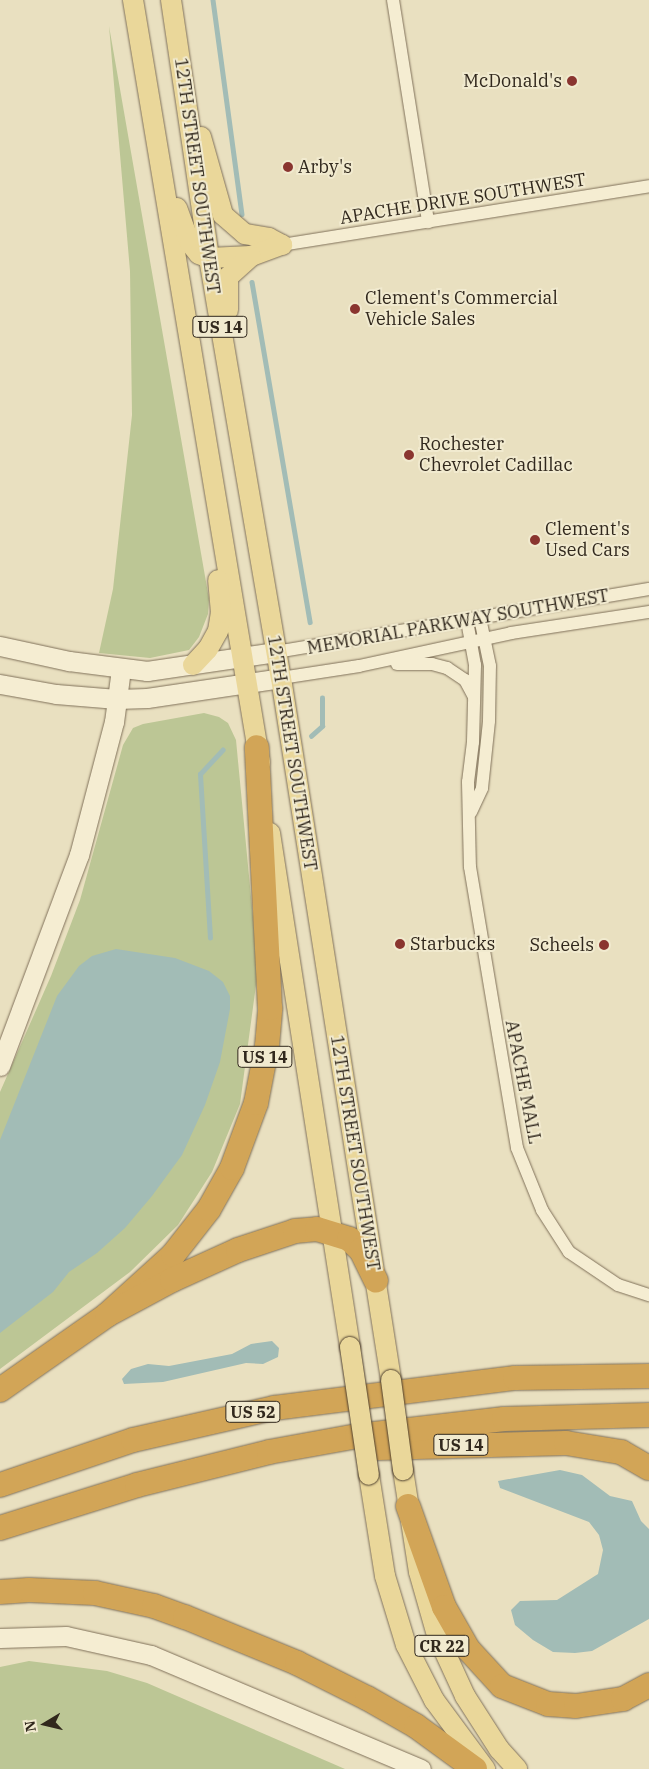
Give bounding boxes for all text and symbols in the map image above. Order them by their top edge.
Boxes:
street label: 12TH STREET SOUTHWEST [170,56,224,296]
place label: McDonald's [463,70,562,92]
marker: McDonald's [566,75,578,87]
place label: Arby's [298,156,352,178]
marker: Arby's [282,161,294,173]
street label: APACHE DRIVE SOUTHWEST [339,169,587,229]
place label: Clement's Commercial Vehicle Sales [365,288,558,330]
marker: Clement's Commercial Vehicle Sales [349,303,361,315]
road number: US 14 [191,314,249,341]
place label: Rochester Chevrolet Cadillac [419,434,573,476]
marker: Rochester Chevrolet Cadillac [403,449,415,461]
place label: Clement's Used Cars [545,519,630,562]
marker: Clement's Used Cars [529,534,541,546]
street label: MEMORIAL PARKWAY SOUTHWEST [305,585,611,659]
street label: 12TH STREET SOUTHWEST [263,634,321,872]
place label: Starbucks [410,933,495,955]
place label: Scheels [529,934,594,956]
marker: Starbucks [394,938,406,950]
marker: Scheels [598,939,610,951]
street label: APACHE MALL [500,1018,546,1146]
street label: 12TH STREET SOUTHWEST [326,1034,384,1272]
road number: US 14 [236,1044,294,1070]
road number: US 52 [224,1398,282,1425]
road number: US 14 [432,1432,490,1458]
road number: CR 22 [413,1632,471,1660]
north arrow [20,1699,70,1749]
text: N [20,1719,40,1733]

